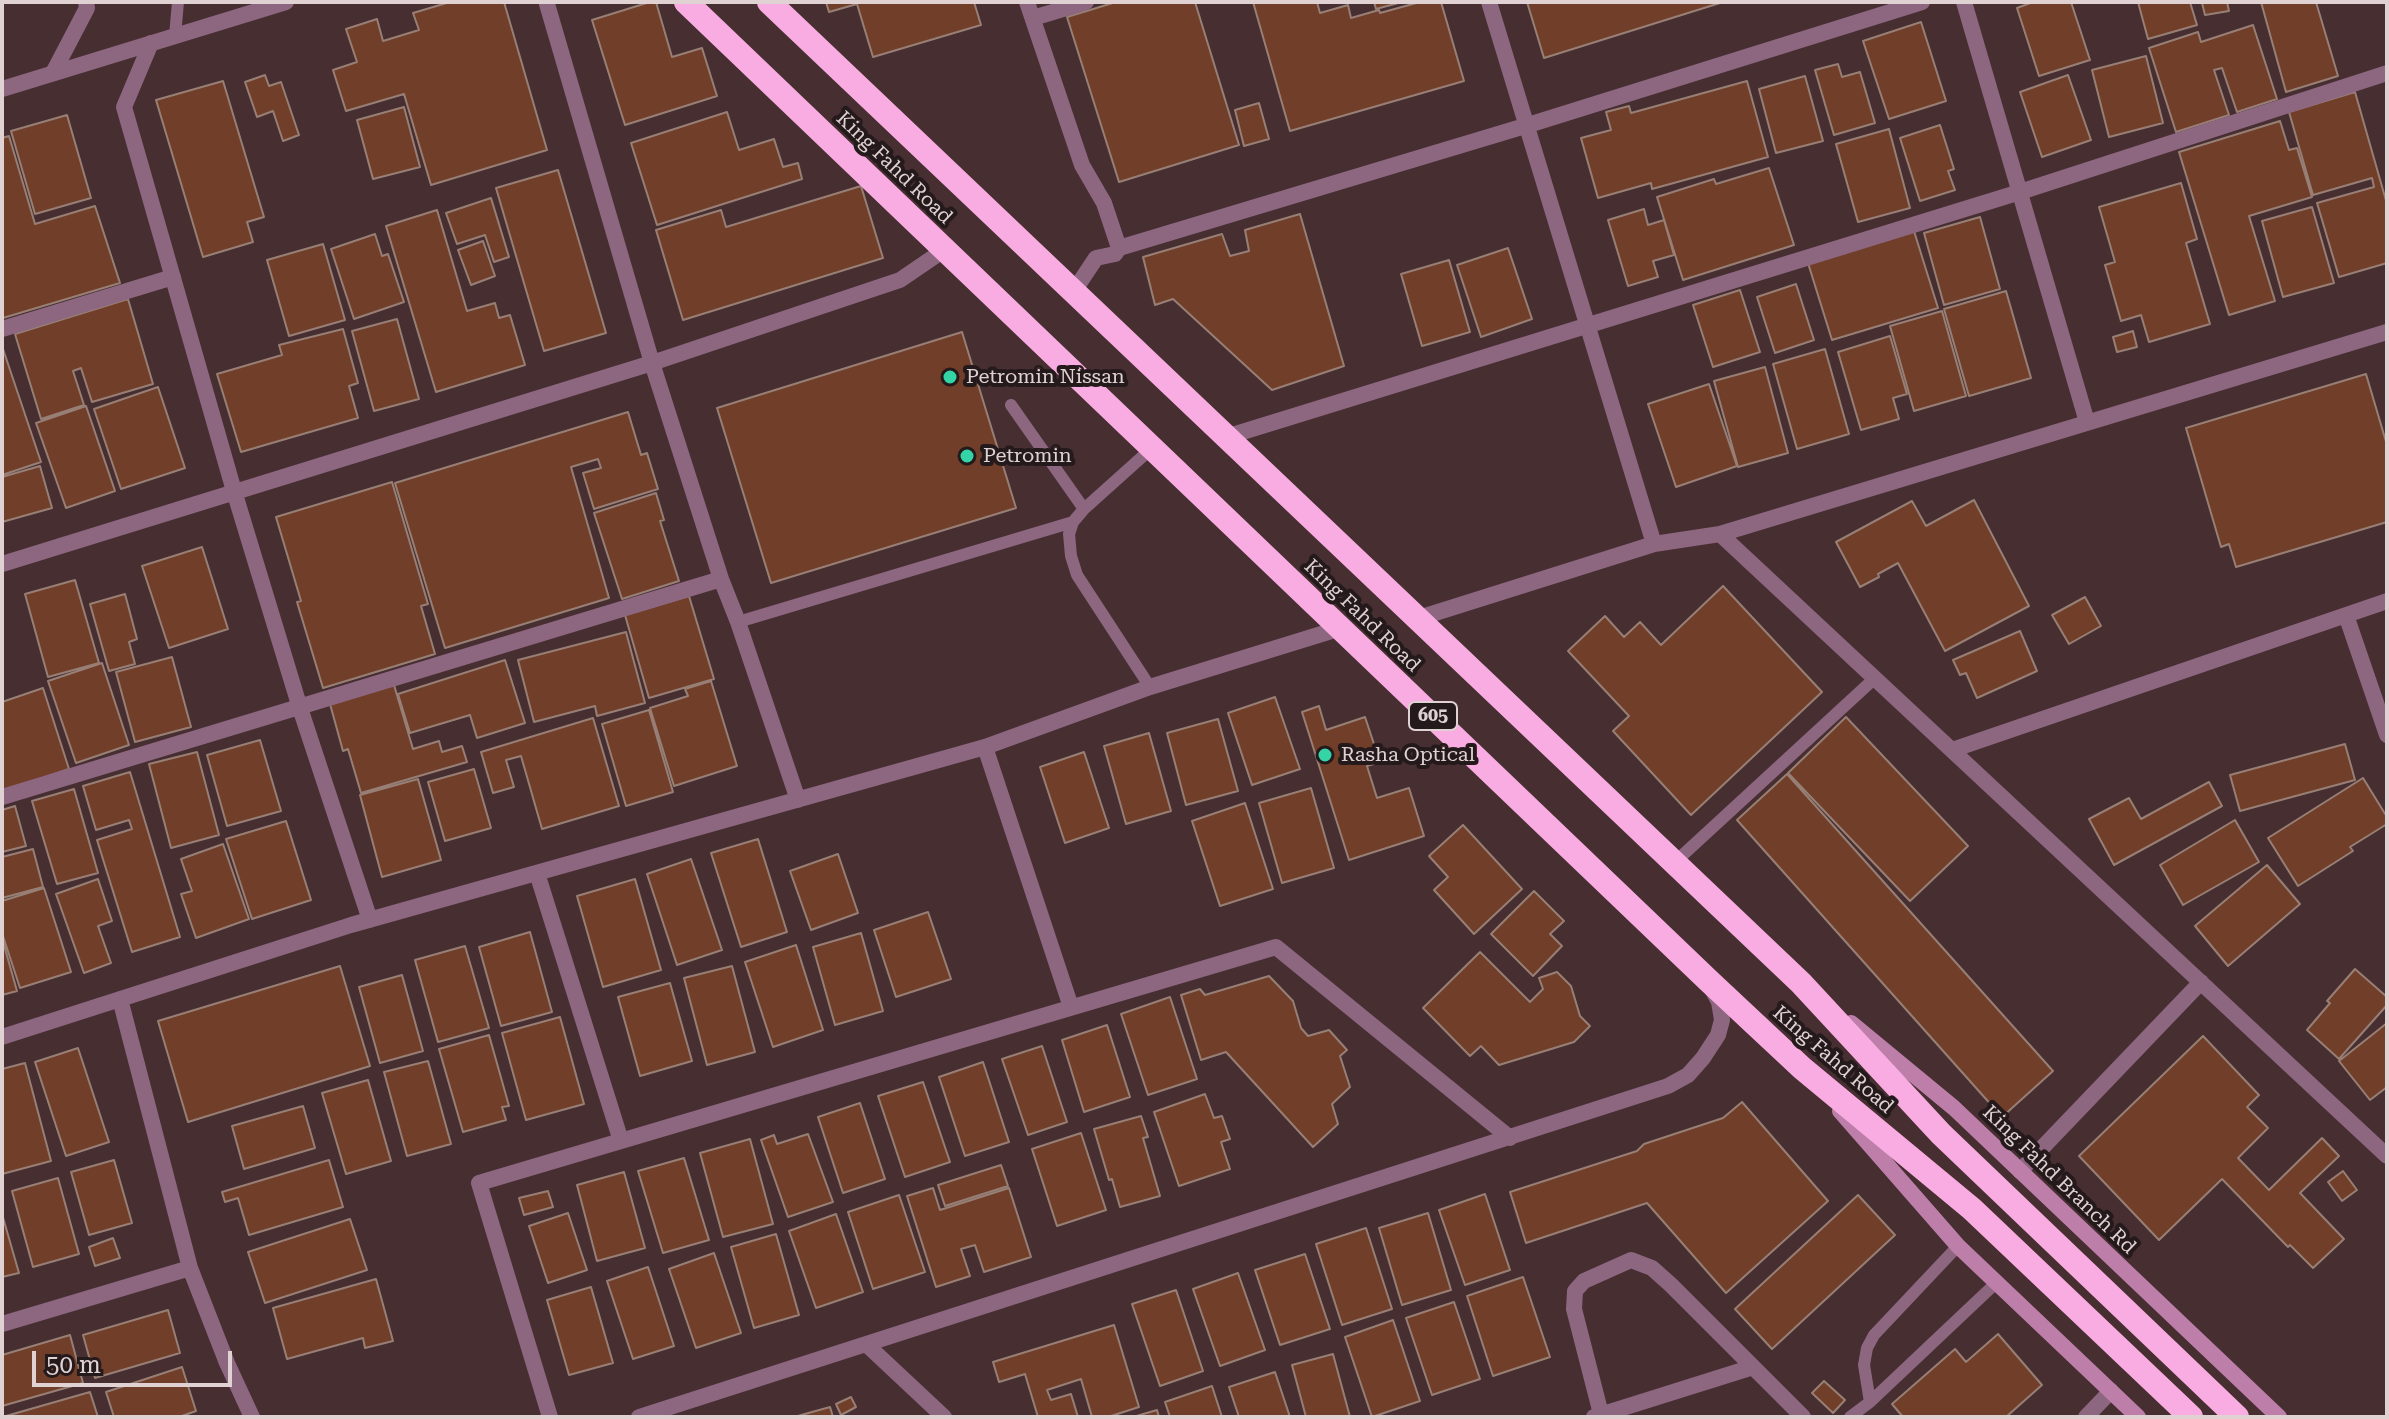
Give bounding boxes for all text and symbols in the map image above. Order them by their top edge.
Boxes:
street label: King Fahd Road [831,107,957,229]
place label: Petromin Nissan [966,365,1125,389]
marker: Petromin Nissan [941,368,959,386]
place label: Petromin [983,444,1072,468]
marker: Petromin [958,447,976,465]
street label: King Fahd Road [1299,555,1425,677]
road number: 605 [1409,702,1457,730]
place label: Rasha Optical [1341,743,1475,767]
marker: Rasha Optical [1316,746,1334,764]
street label: King Fahd Road [1768,1001,1898,1119]
street label: King Fahd Branch Rd [1977,1101,2141,1259]
scale bar [36,1335,236,1385]
text: 50 m [46,1351,101,1379]

